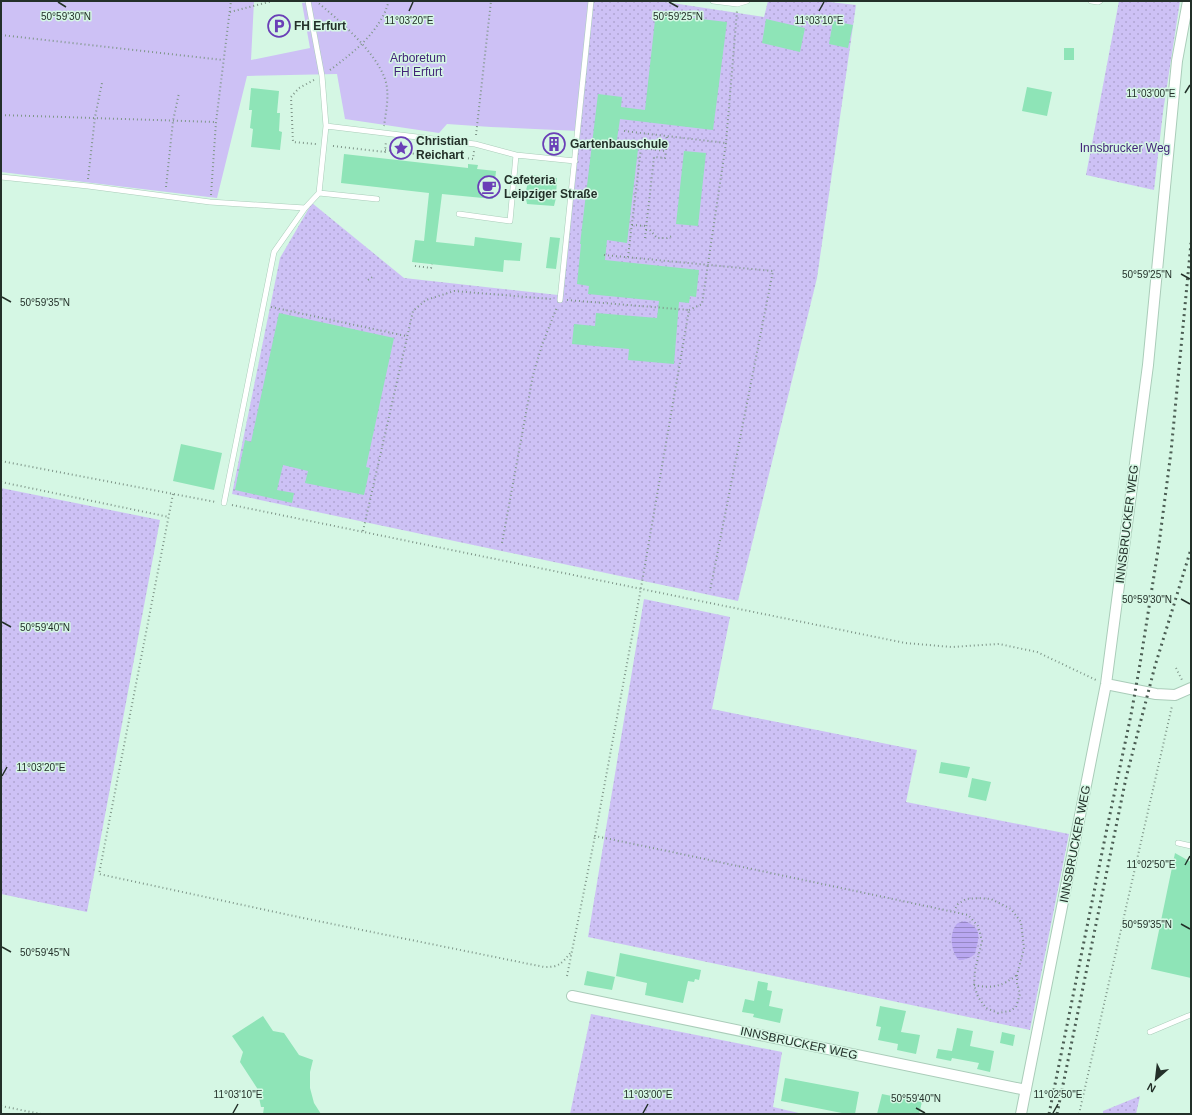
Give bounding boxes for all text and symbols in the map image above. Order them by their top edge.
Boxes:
text: 50°59'30"N [41,11,91,22]
text: 50°59'25"N [653,11,703,22]
parking icon: FH Erfurt [266,13,292,39]
text: 11°03'20"E [385,15,434,26]
text: 11°03'10"E [795,15,844,26]
place label: FH Erfurt [294,19,346,33]
park label: Arboretum FH Erfurt [390,51,446,79]
text: 11°03'00"E [1127,88,1176,99]
building icon: Gartenbauschule [541,131,567,157]
place label: Christian Reichart [416,134,468,162]
place icon: Christian Reichart [388,135,414,161]
place label: Gartenbauschule [570,137,668,151]
park label: Innsbrucker Weg [1080,141,1170,155]
place label: Cafeteria Leipziger Straße [504,173,598,201]
cafe icon: Cafeteria Leipziger Straße [476,174,502,200]
text: 50°59'25"N [1122,269,1172,280]
text: 50°59'35"N [20,297,70,308]
street label: INNSBRUCKER WEG [1113,464,1141,584]
text: 50°59'30"N [1122,594,1172,605]
text: 50°59'40"N [20,622,70,633]
text: 11°03'20"E [17,762,66,773]
street label: INNSBRUCKER WEG [1057,784,1093,904]
text: 11°02'50"E [1127,859,1176,870]
text: 50°59'35"N [1122,919,1172,930]
text: 50°59'45"N [20,947,70,958]
street label: INNSBRUCKER WEG [739,1024,859,1062]
north arrow [1136,1059,1176,1099]
text: N [1145,1081,1158,1095]
text: 11°03'10"E [214,1089,263,1100]
text: 11°03'00"E [624,1089,673,1100]
text: 11°02'50"E [1034,1089,1083,1100]
text: 50°59'40"N [891,1093,941,1104]

